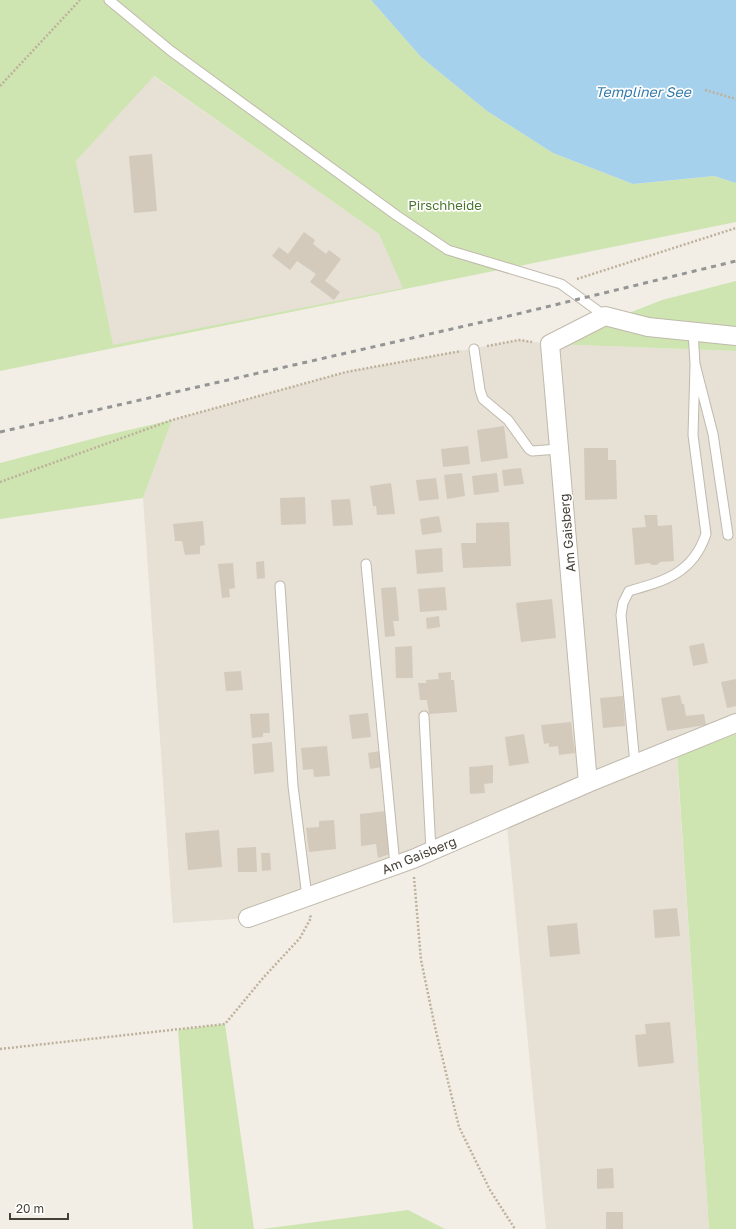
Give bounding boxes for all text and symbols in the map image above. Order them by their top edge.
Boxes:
water label: Templiner See [595,83,692,100]
park label: Pirschheide [408,197,482,213]
street label: Am Gaisberg [556,493,578,573]
street label: Am Gaisberg [379,833,459,877]
scale bar [10,1195,68,1221]
text: 20 m [16,1201,44,1216]

